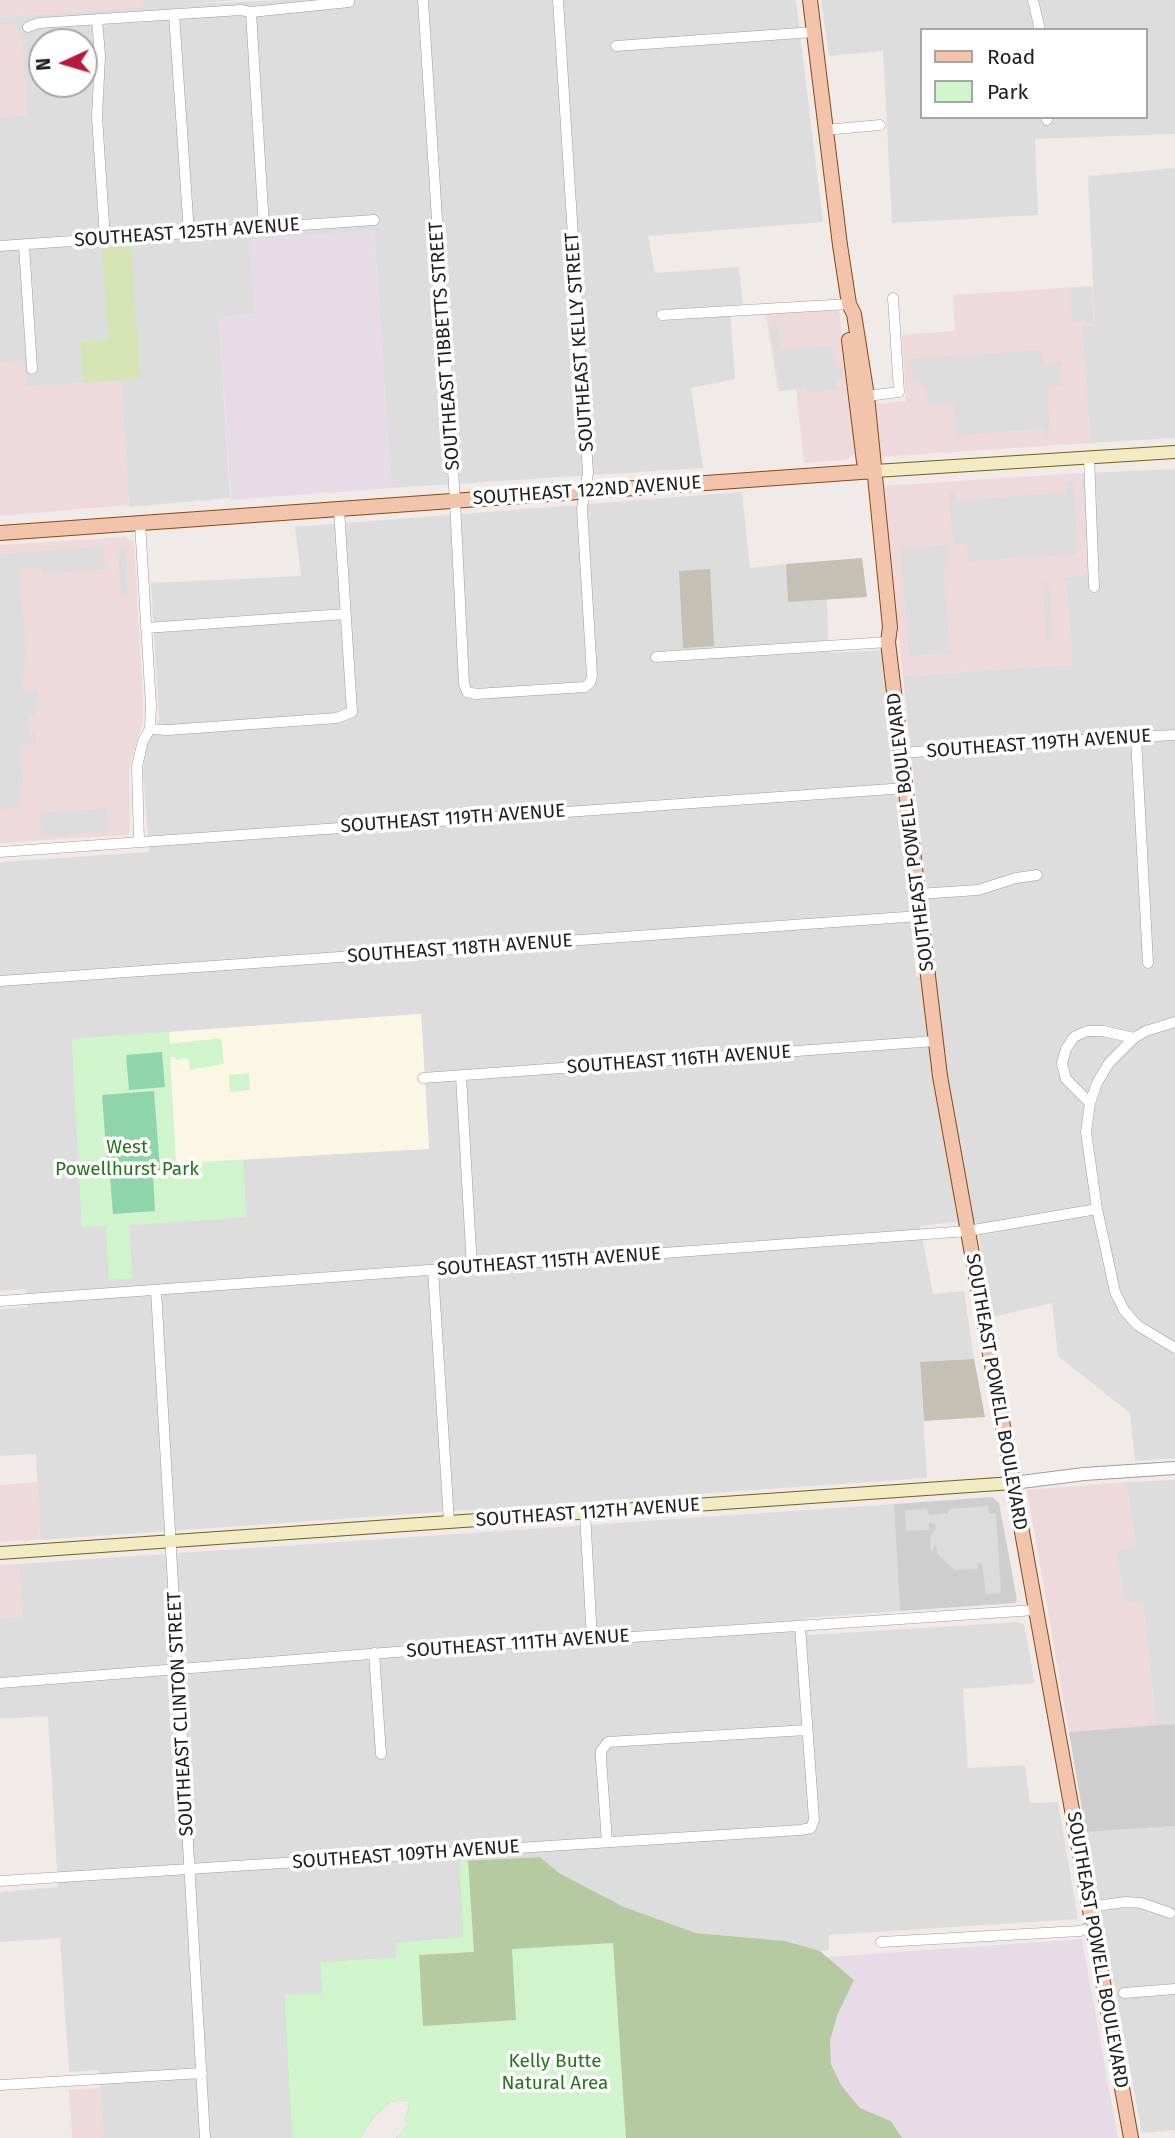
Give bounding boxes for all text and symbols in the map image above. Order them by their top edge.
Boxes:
north arrow [28,28,98,98]
legend [920,28,1147,119]
text: Road [987,44,1035,70]
text: N [32,57,55,71]
text: Park [987,79,1028,105]
street label: SOUTHEAST 125TH AVENUE [74,214,300,252]
street label: SOUTHEAST TIBBETTS STREET [425,221,465,471]
street label: SOUTHEAST KELLY STREET [561,231,599,453]
street label: SOUTHEAST 122ND AVENUE [472,472,702,510]
street label: SOUTHEAST POWELL BOULEVARD [883,691,939,973]
street label: SOUTHEAST 119TH AVENUE [926,725,1152,763]
street label: SOUTHEAST 119TH AVENUE [340,800,566,838]
street label: SOUTHEAST 118TH AVENUE [347,930,573,968]
street label: SOUTHEAST 116TH AVENUE [566,1041,792,1079]
park label: West Powellhurst Park [55,1137,199,1181]
street label: SOUTHEAST 115TH AVENUE [436,1243,662,1281]
street label: SOUTHEAST POWELL BOULEVARD [960,1252,1032,1532]
street label: SOUTHEAST 112TH AVENUE [475,1494,701,1532]
street label: SOUTHEAST CLINTON STREET [163,1591,199,1837]
street label: SOUTHEAST 111TH AVENUE [406,1625,630,1663]
street label: SOUTHEAST POWELL BOULEVARD [1061,1810,1133,2090]
street label: SOUTHEAST 109TH AVENUE [292,1836,520,1874]
park label: Kelly Butte Natural Area [502,2051,608,2095]

